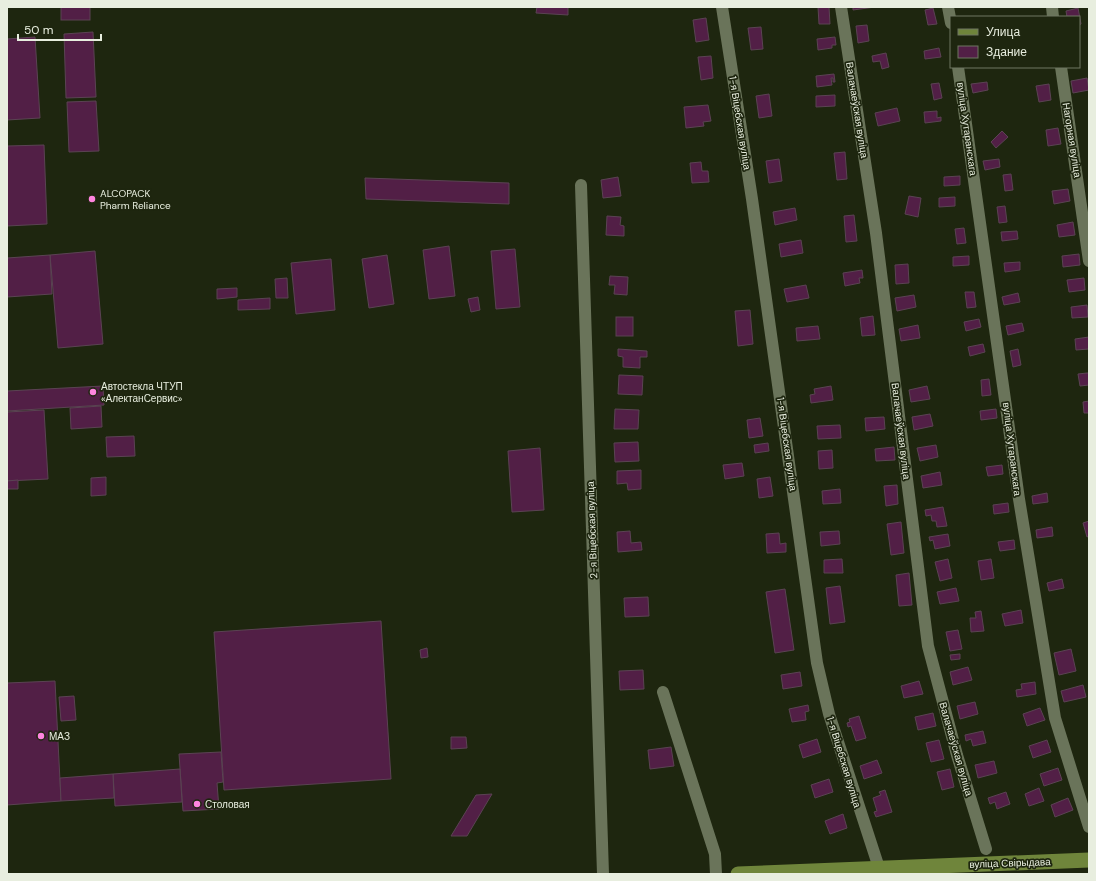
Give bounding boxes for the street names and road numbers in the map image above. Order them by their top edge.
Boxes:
street label: Валачаеўская вуліца [843,61,871,159]
street label: 1-я Віцебская вуліца [726,75,754,171]
street label: вуліца Хутаранскага [954,81,980,177]
street label: Нагорная вуліца [1060,102,1084,179]
street label: Валачаеўская вуліца [889,382,913,480]
street label: 1-я Віцебская вуліца [774,396,800,492]
street label: вуліца Хутаранскага [1000,401,1024,497]
street label: 2-я Віцебская вуліца [584,481,600,579]
street label: Валачаеўская вуліца [936,700,976,798]
street label: 1-я Віцебская вуліца [824,715,864,810]
street label: вуліца Свірыдава [969,855,1051,871]

